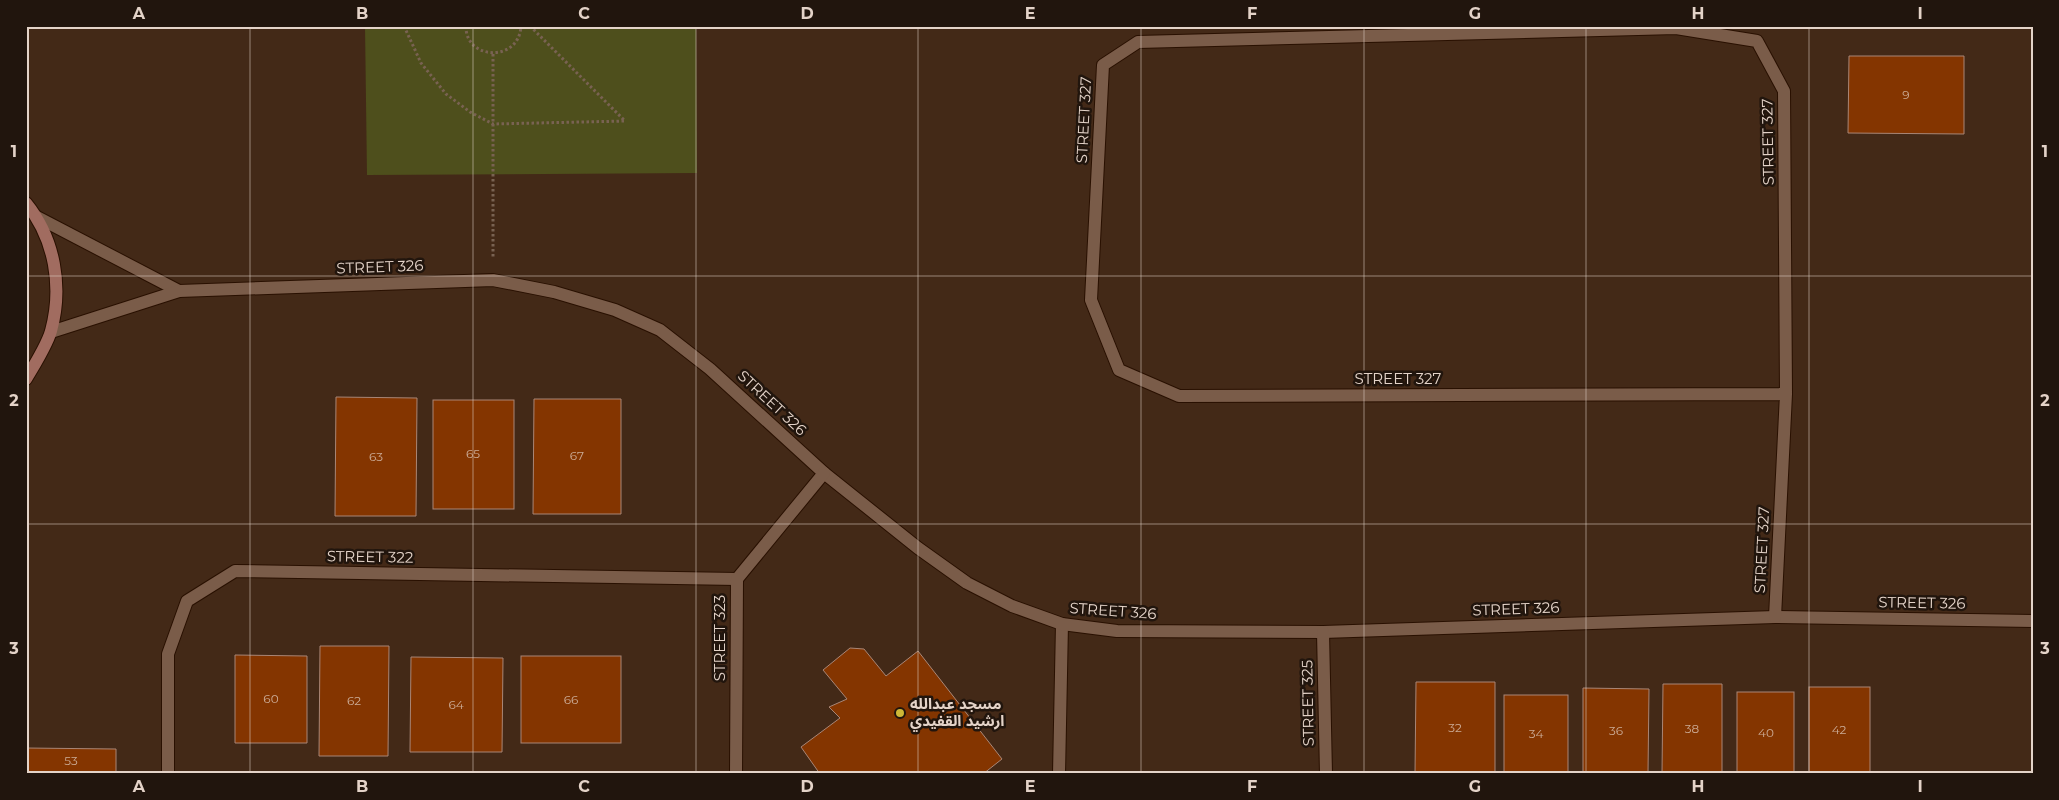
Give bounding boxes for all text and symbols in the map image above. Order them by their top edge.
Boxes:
text: A [132,4,146,23]
text: B [356,4,368,23]
text: C [578,4,590,23]
text: D [800,4,814,23]
text: E [1025,4,1035,23]
text: F [1247,4,1257,23]
text: G [1469,4,1481,23]
text: H [1692,4,1704,23]
text: I [1917,4,1923,23]
street label: STREET 327 [1072,76,1095,164]
house number: 9 [1902,87,1910,102]
street label: STREET 327 [1757,98,1778,186]
text: 1 [11,142,17,161]
text: 1 [2042,142,2048,161]
street label: STREET 326 [336,255,424,278]
street label: STREET 326 [734,366,811,439]
street label: STREET 327 [1355,369,1442,388]
text: 2 [9,391,19,410]
text: 2 [2040,391,2050,410]
house number: 65 [466,446,480,461]
house number: 67 [570,448,584,463]
house number: 63 [369,449,383,464]
street label: STREET 327 [1750,506,1773,594]
street label: STREET 322 [327,546,413,567]
street label: STREET 326 [1878,592,1966,613]
street label: STREET 323 [710,595,729,681]
street label: STREET 326 [1472,597,1560,620]
street label: STREET 326 [1069,598,1157,623]
text: 3 [8,639,19,658]
text: 3 [2039,639,2050,658]
street label: STREET 325 [1297,660,1318,746]
house number: 60 [263,691,279,706]
house number: 66 [564,692,578,707]
house number: 62 [347,693,361,708]
place label: مسجد عبدالله ارشيد القفيدي [910,694,1004,732]
house number: 64 [448,697,464,712]
marker: مسجد عبدالله ارشيد القفيدي [894,707,906,719]
house number: 32 [1448,720,1462,735]
house number: 38 [1685,721,1700,736]
house number: 42 [1832,722,1847,737]
house number: 36 [1609,723,1623,738]
house number: 40 [1758,725,1774,740]
house number: 34 [1529,726,1543,741]
house number: 53 [64,753,78,768]
text: A [132,777,146,796]
text: B [356,777,368,796]
text: C [578,777,590,796]
text: D [800,777,814,796]
text: E [1025,777,1035,796]
text: F [1247,777,1257,796]
text: G [1469,777,1481,796]
text: H [1692,777,1704,796]
text: I [1917,777,1923,796]

